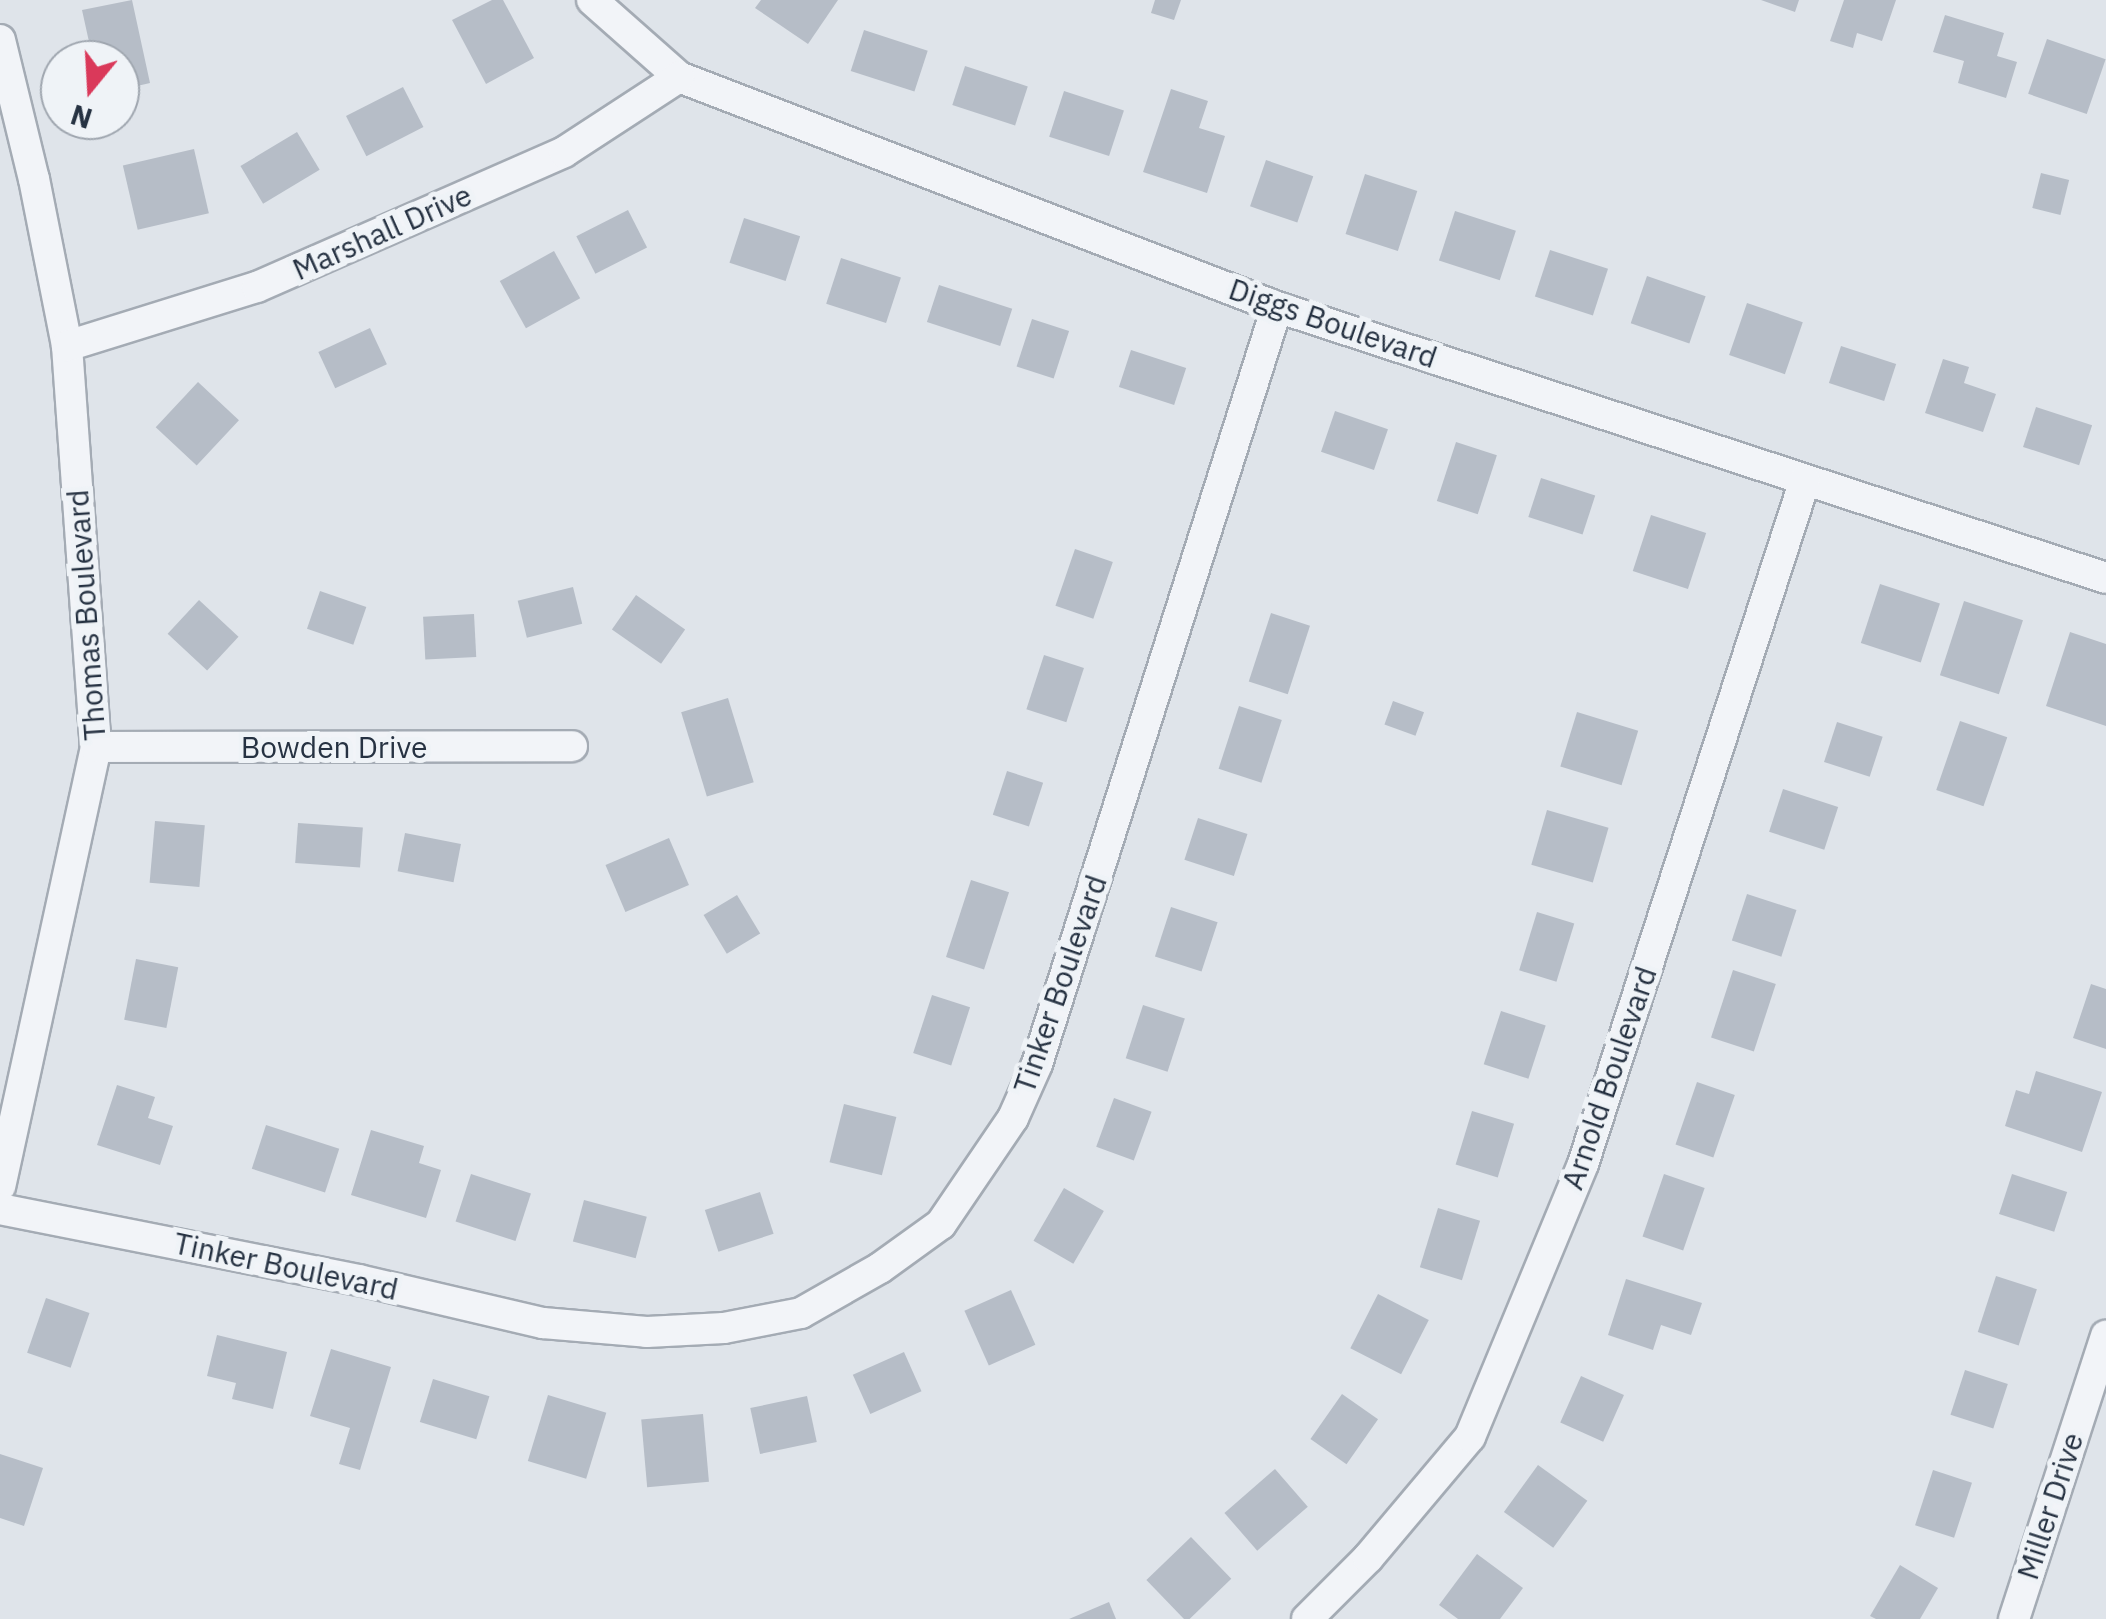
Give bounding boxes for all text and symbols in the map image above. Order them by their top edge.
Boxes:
north arrow [40,40,140,140]
text: N [66,96,97,138]
street label: Marshall Drive [287,177,477,287]
street label: Diggs Boulevard [1224,271,1442,375]
street label: Thomas Boulevard [59,488,113,742]
street label: Bowden Drive [241,729,427,765]
street label: Tinker Boulevard [1006,870,1114,1098]
street label: Arnold Boulevard [1554,962,1664,1194]
street label: Tinker Boulevard [171,1225,401,1307]
street label: Miller Drive [2009,1428,2091,1584]

